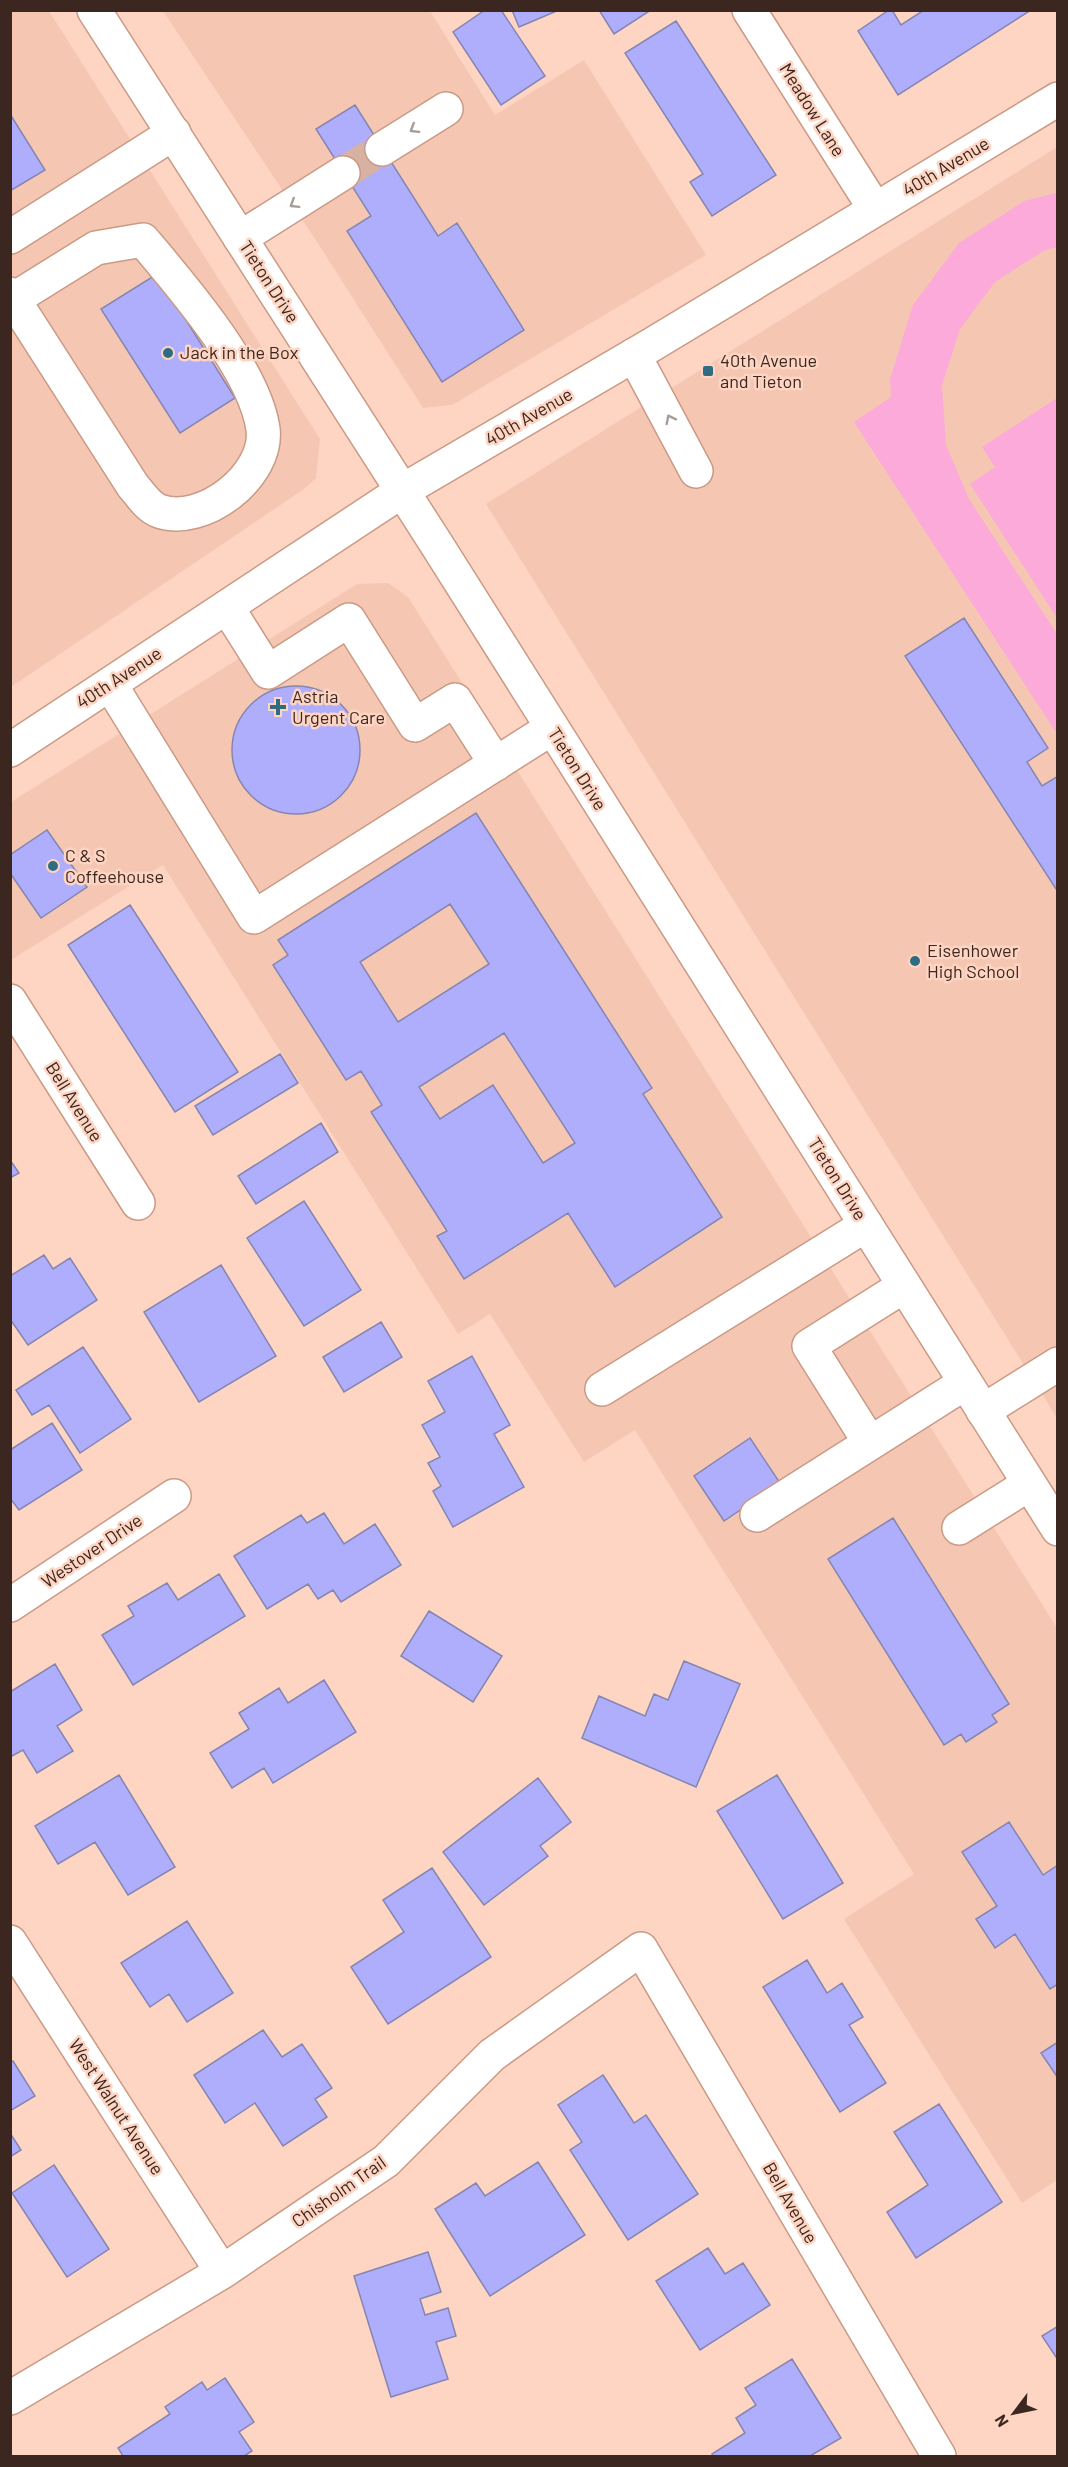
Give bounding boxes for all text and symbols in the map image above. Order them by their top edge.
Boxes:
street label: Meadow Lane [775,59,850,160]
one-way arrow [410,122,421,133]
street label: 40th Avenue [898,132,993,201]
one-way arrow [290,197,300,209]
street label: Tieton Drive [235,236,305,327]
place label: Jack in the Box [180,341,299,363]
marker: Jack in the Box [161,346,175,360]
place label: 40th Avenue and Tieton [720,349,817,392]
marker: 40th Avenue and Tieton [701,364,715,378]
street label: 40th Avenue [481,382,576,450]
one-way arrow [665,414,677,425]
street label: 40th Avenue [72,641,165,713]
place label: Astria Urgent Care [292,685,385,728]
marker: Astria Urgent Care [269,698,287,716]
street label: Tieton Drive [544,723,612,814]
place label: C & S Coffeehouse [65,844,164,887]
marker: C & S Coffeehouse [46,859,60,873]
place label: Eisenhower High School [927,939,1020,982]
marker: Eisenhower High School [908,954,922,968]
street label: Bell Avenue [42,1057,108,1145]
street label: Tieton Drive [804,1133,872,1224]
street label: Westover Drive [37,1508,146,1592]
street label: West Walnut Avenue [65,2034,169,2179]
street label: Chisholm Trail [287,2151,390,2232]
street label: Bell Avenue [759,2158,823,2247]
north arrow [984,2383,1044,2443]
text: N [990,2412,1012,2431]

